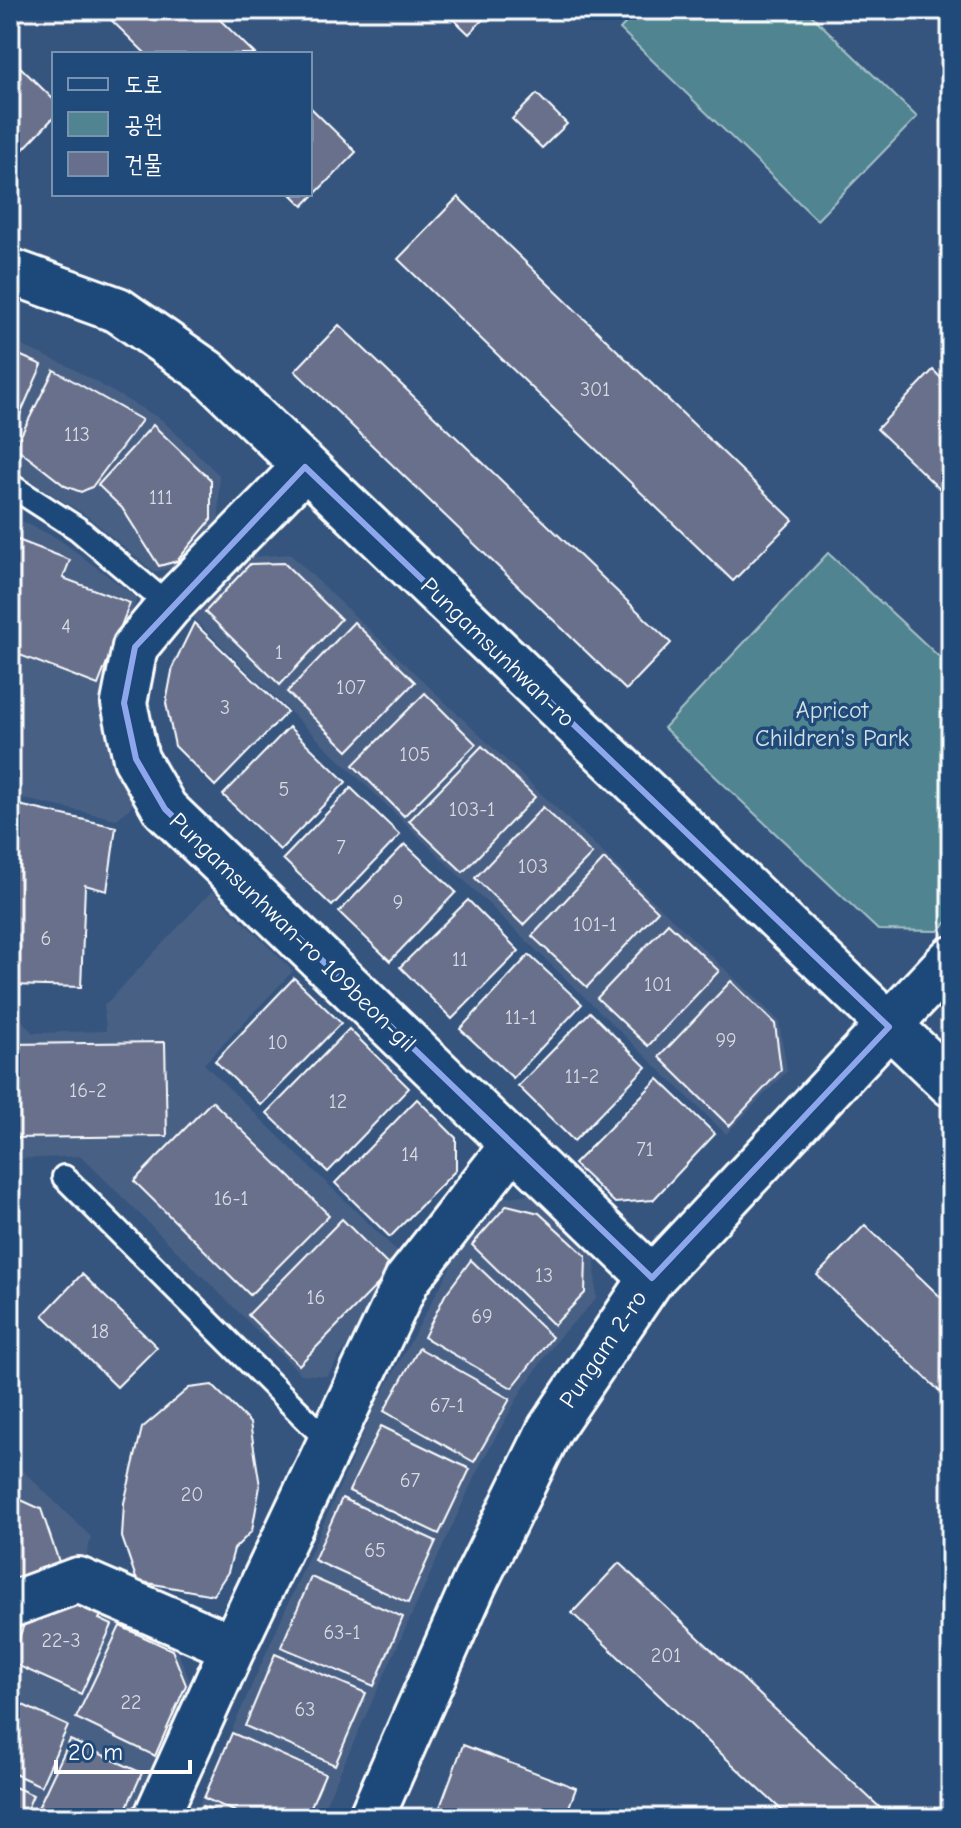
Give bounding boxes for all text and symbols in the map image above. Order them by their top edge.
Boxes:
legend [52,52,312,196]
text: 도로 [124,70,163,98]
text: 공원 [124,110,163,138]
text: 건물 [124,150,163,178]
house number: 301 [580,378,610,401]
house number: 113 [64,423,90,446]
house number: 111 [149,486,173,509]
street label: Pungamsunhwan-ro [415,571,581,733]
house number: 4 [61,615,71,638]
house number: 1 [275,641,283,664]
house number: 107 [336,676,366,699]
house number: 3 [220,696,230,719]
park label: Apricot Children's Park [755,696,909,752]
house number: 105 [400,743,430,766]
house number: 5 [279,778,289,801]
house number: 103-1 [449,798,495,821]
street label: Pungamsunhwan-ro 109beon-gil [164,806,422,1058]
house number: 7 [336,836,346,859]
house number: 103 [518,855,548,878]
house number: 9 [393,891,403,914]
house number: 101-1 [573,913,617,936]
house number: 6 [41,927,51,950]
house number: 11 [452,948,468,971]
house number: 101 [644,973,672,996]
house number: 11-1 [505,1006,537,1029]
house number: 99 [715,1029,737,1052]
house number: 10 [268,1030,288,1054]
house number: 11-2 [565,1065,599,1088]
house number: 16-2 [69,1079,107,1102]
house number: 12 [329,1090,347,1113]
house number: 71 [636,1138,654,1161]
house number: 14 [401,1143,419,1166]
house number: 16-1 [214,1187,248,1210]
house number: 13 [535,1264,553,1287]
street label: Pungam 2-ro [553,1285,653,1413]
house number: 16 [307,1286,325,1309]
house number: 69 [471,1305,493,1328]
house number: 18 [91,1320,109,1343]
house number: 67-1 [430,1394,464,1417]
house number: 67 [400,1469,421,1492]
house number: 20 [181,1483,203,1506]
house number: 65 [364,1539,386,1562]
house number: 63-1 [324,1621,360,1644]
house number: 22-3 [41,1629,81,1652]
house number: 201 [651,1644,681,1667]
house number: 22 [121,1691,141,1714]
house number: 63 [295,1698,315,1721]
scale bar [56,1724,190,1774]
text: 20 m [68,1738,123,1766]

